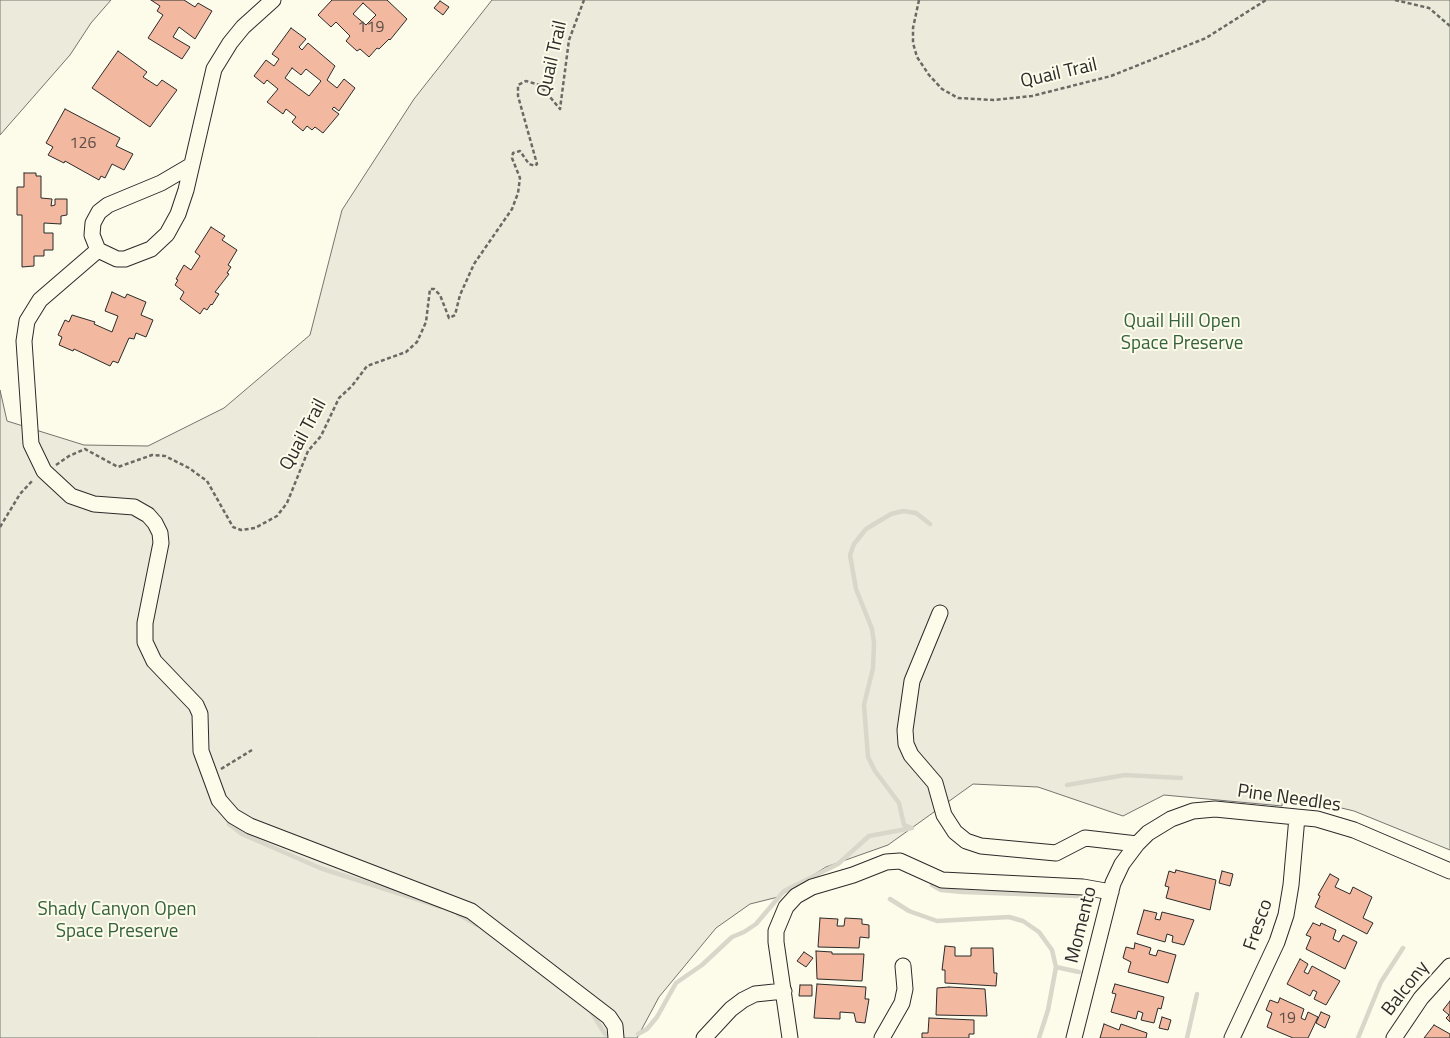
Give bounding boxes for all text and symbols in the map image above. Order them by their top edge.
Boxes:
house number: 119 [358,18,384,38]
street label: Quail Trail [533,18,573,100]
street label: Quail Trail [1018,54,1100,94]
house number: 126 [70,134,96,154]
park label: Quail Hill Open Space Preserve [1121,311,1243,355]
street label: Quail Trail [276,395,332,475]
street label: Pine Needles [1236,780,1342,818]
street label: Momento [1061,884,1103,966]
street label: Fresco [1240,896,1278,954]
park label: Shady Canyon Open Space Preserve [37,899,197,943]
street label: Balcony [1378,957,1434,1021]
house number: 19 [1278,1009,1296,1029]

